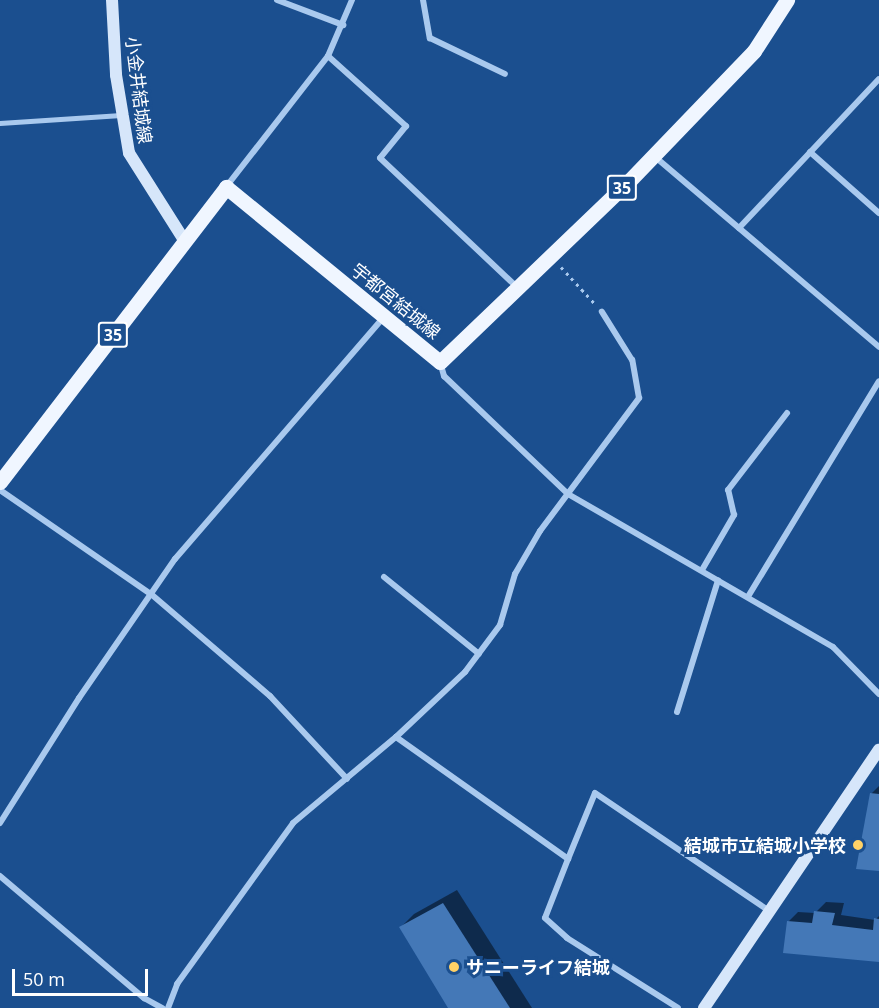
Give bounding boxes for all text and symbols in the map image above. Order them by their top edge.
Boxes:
street label: 小金井結城線 [122,35,156,145]
road number: 35 [606,175,638,201]
street label: 宇都宮結城線 [347,259,445,343]
road number: 35 [96,322,130,348]
place label: 結城市立結城小学校 [684,834,846,856]
marker: 結城市立結城小学校 [851,838,865,852]
place label: サニーライフ結城 [466,956,610,978]
scale bar [15,957,152,995]
marker: サニーライフ結城 [447,960,461,974]
text: 50 m [23,967,65,991]

